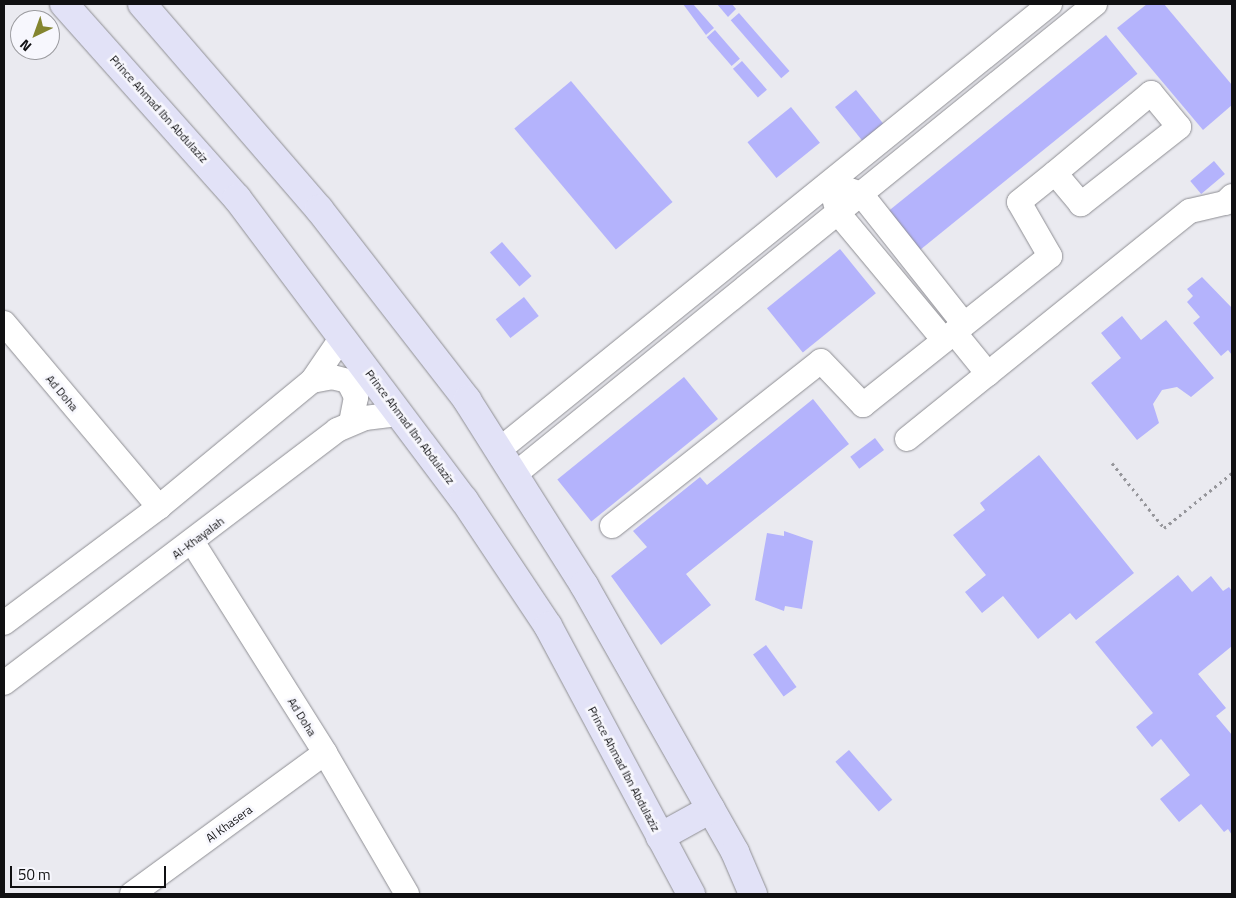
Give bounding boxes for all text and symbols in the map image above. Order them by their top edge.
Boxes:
north arrow [10,10,60,60]
text: N [15,35,36,57]
street label: Prince Ahmad Ibn Abdulaziz [107,52,211,166]
street label: Prince Ahmad Ibn Abdulaziz [362,367,458,487]
street label: Ad Doha [43,372,81,414]
street label: Al-Khayalah [169,514,227,562]
street label: Ad Doha [285,695,319,739]
street label: Prince Ahmad Ibn Abdulaziz [585,704,663,834]
street label: Al Khasera [203,802,255,846]
scale bar [12,856,169,888]
text: 50 m [18,863,51,886]

